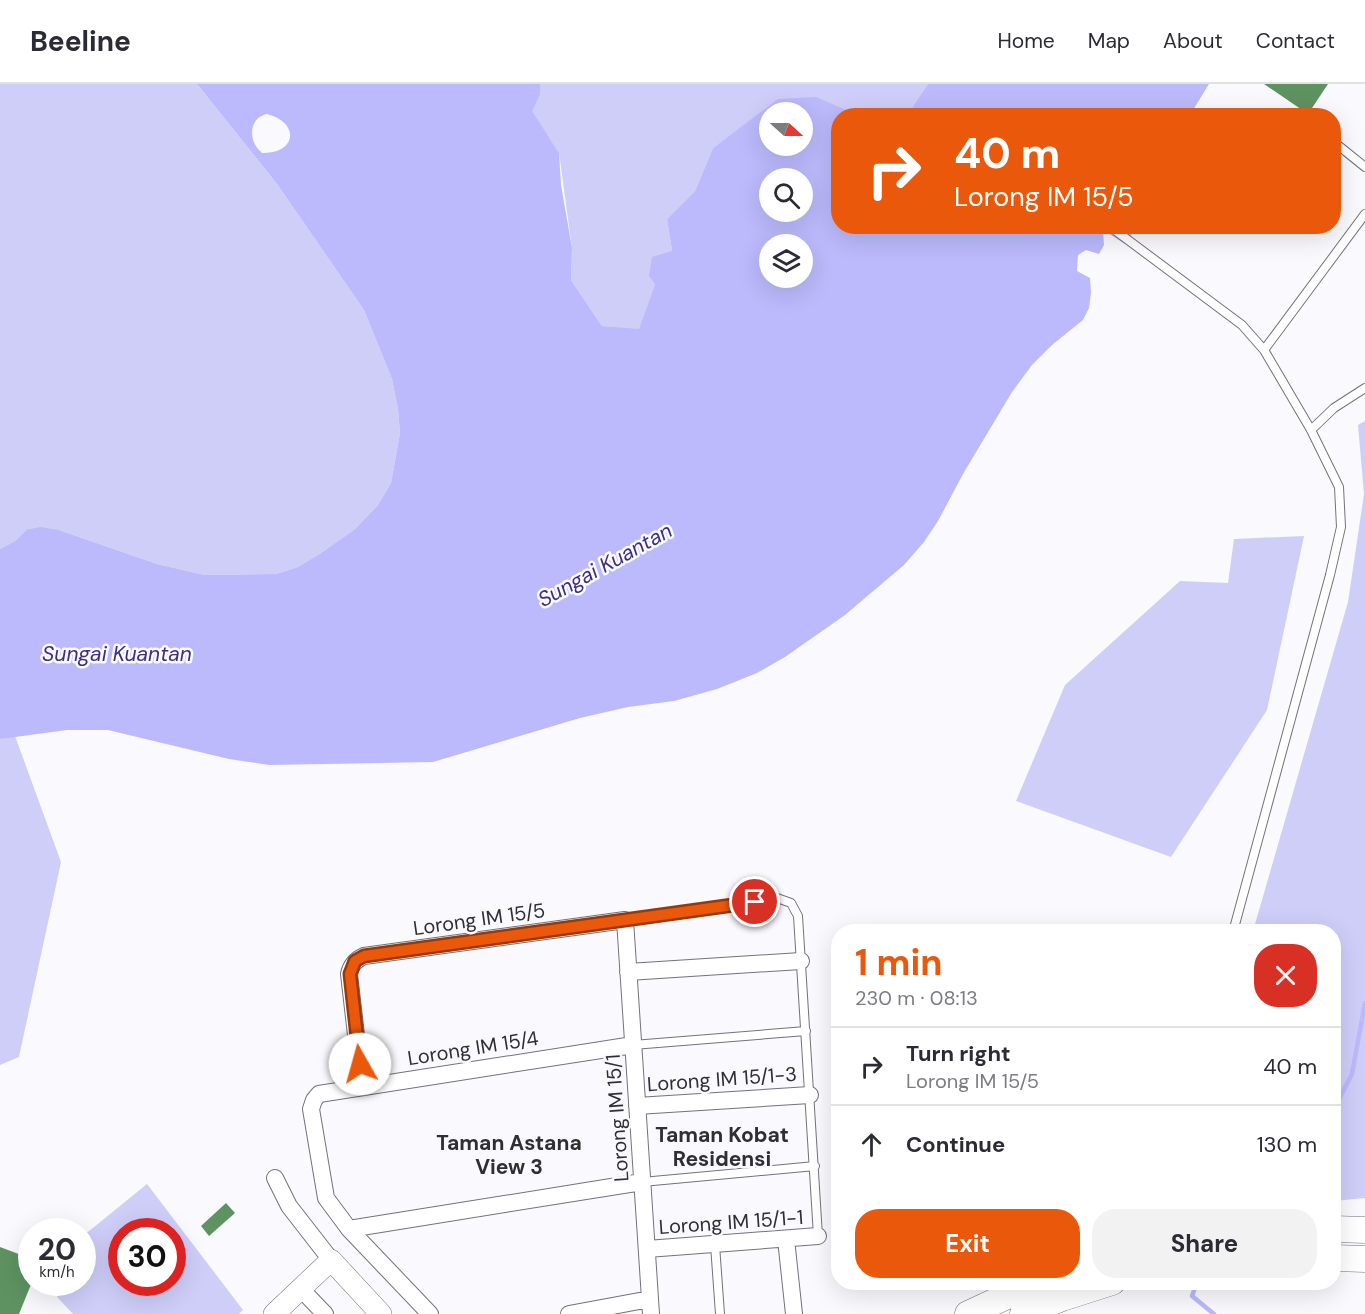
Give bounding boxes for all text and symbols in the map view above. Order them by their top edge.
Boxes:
text: Beeline [30,23,131,60]
text: Home [997,27,1055,55]
text: Map [1088,27,1130,55]
text: About [1163,27,1223,55]
text: Contact [1256,27,1335,55]
north arrow [759,102,813,156]
map controls [759,102,813,288]
text: 40 m [954,126,1060,181]
icon: right [855,132,933,210]
button: search [759,168,813,222]
text: Lorong IM 15/5 [954,179,1133,214]
button: layers [759,234,813,288]
water label: Sungai Kuantan [533,516,677,614]
water label: Sungai Kuantan [42,640,192,668]
pin [729,876,780,927]
icon: arrive [738,885,771,918]
street label: Lorong IM 15/5 [411,897,547,941]
text: 1 min [855,939,943,986]
button: close [1254,944,1317,1007]
text: 230 m · 08:13 [855,985,978,1011]
street label: Lorong IM 15/4 [406,1025,540,1071]
position arrow [328,1032,392,1096]
text: Turn right [906,1039,1011,1068]
icon: right [855,1050,888,1083]
text: 40 m [1263,1052,1317,1081]
street label: Lorong IM 15/1 [600,1053,634,1183]
street label: Lorong IM 15/1-3 [646,1061,798,1097]
text: Lorong IM 15/5 [906,1068,1039,1094]
district label: Taman Kobat Residensi [655,1121,789,1173]
icon: ahead [855,1128,888,1161]
district label: Taman Astana View 3 [436,1129,582,1181]
text: Continue [906,1130,1005,1159]
text: 130 m [1257,1130,1317,1159]
street label: Lorong IM 15/1-1 [658,1204,804,1240]
button: Exit [855,1209,1080,1278]
button: Share [1092,1209,1317,1278]
speed limit sign: 30 [108,1218,186,1296]
text: 20 [38,1230,76,1269]
text: km/h [39,1262,75,1282]

